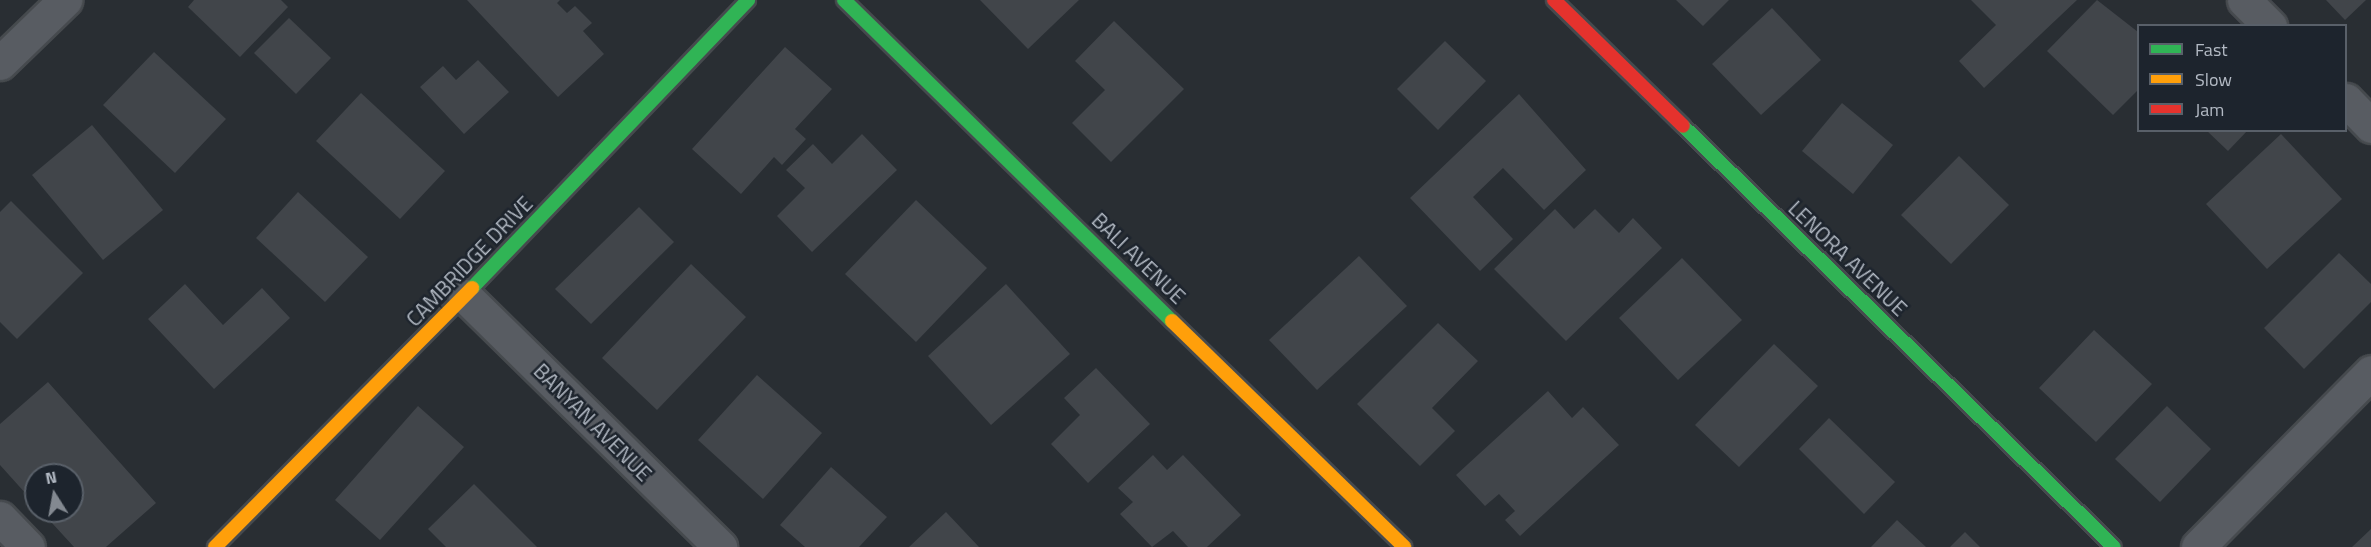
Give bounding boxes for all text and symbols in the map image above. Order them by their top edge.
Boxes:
legend [2137,24,2347,132]
text: Fast [2195,36,2228,63]
text: Slow [2195,66,2232,93]
text: Jam [2195,96,2224,123]
street label: CAMBRIDGE DRIVE [401,191,537,331]
street label: LENORA AVENUE [1784,195,1912,321]
street label: BALI AVENUE [1087,207,1191,309]
street label: BANYAN AVENUE [529,358,657,486]
north arrow [24,463,84,523]
text: N [43,464,59,490]

